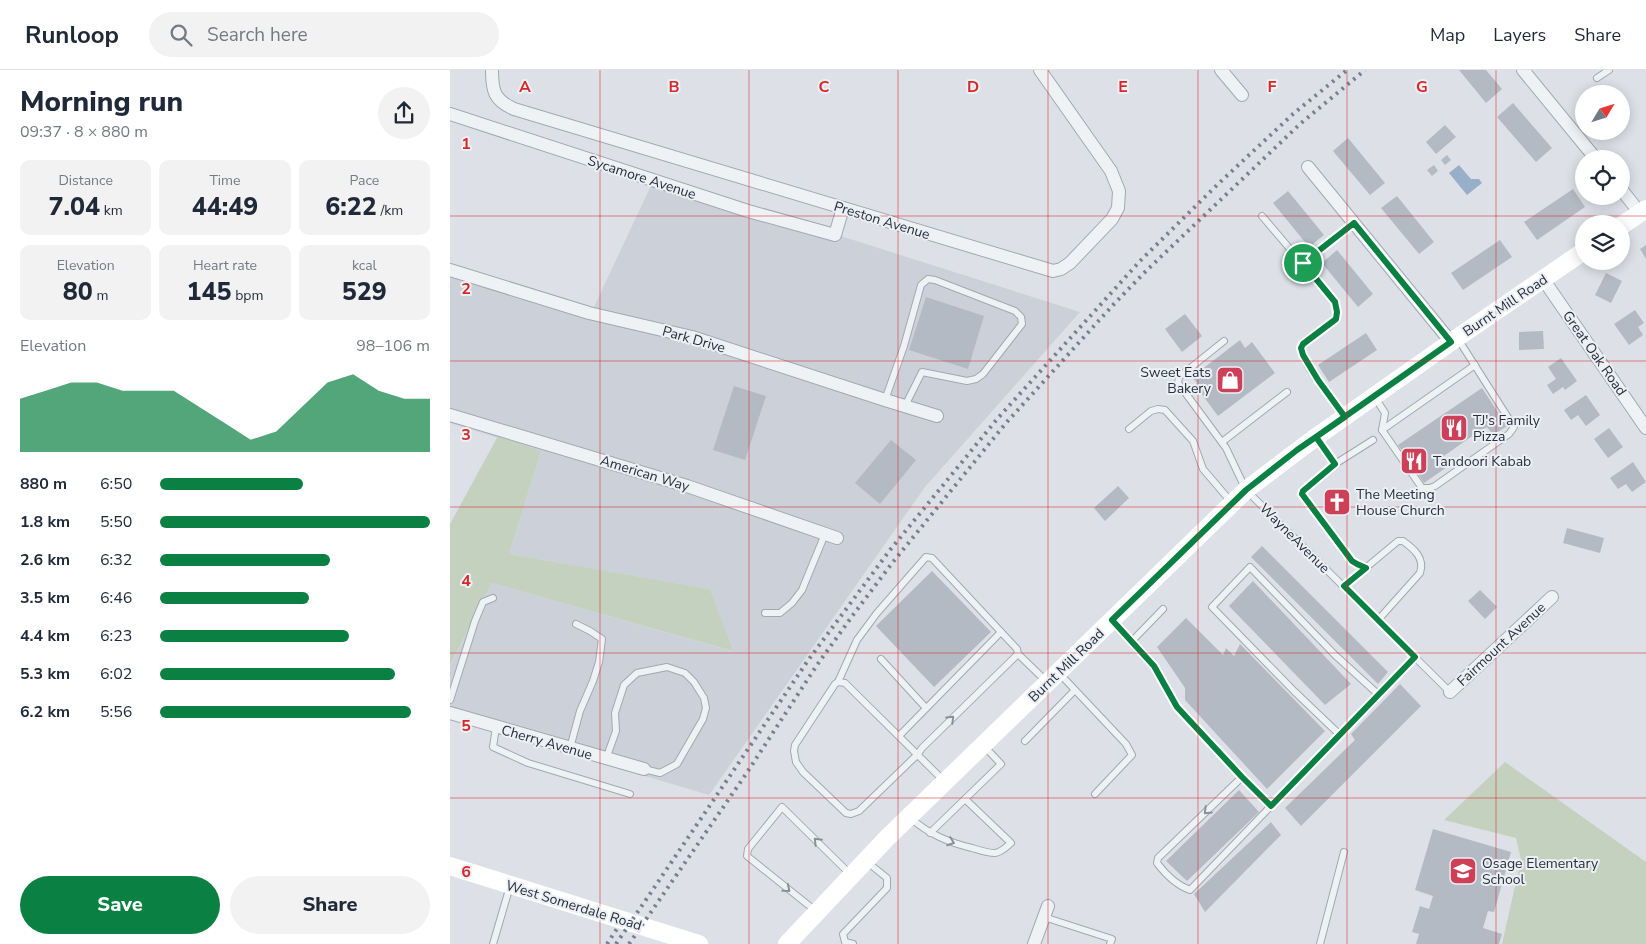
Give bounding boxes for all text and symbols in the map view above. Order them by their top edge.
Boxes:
search box [149,12,499,57]
text: Runloop [25,19,119,51]
icon: search [167,21,195,49]
text: Search here [207,22,308,48]
text: Map [1430,23,1465,47]
text: Layers [1493,23,1546,47]
text: Share [1574,23,1621,47]
text: A [519,76,531,98]
text: B [668,76,680,98]
text: C [819,76,830,98]
text: D [967,76,979,98]
text: E [1118,76,1128,98]
text: F [1268,76,1277,98]
text: G [1416,76,1428,98]
text: Morning run [20,83,183,121]
north arrow [1575,85,1630,140]
map controls [1575,85,1630,270]
button: share [378,87,430,139]
text: 09:37 · 8 × 880 m [20,121,148,143]
text: 1 [461,133,471,155]
button: locate [1575,150,1630,205]
street label: Sycamore Avenue [585,151,698,204]
text: Distance [58,171,113,190]
text: Time [209,171,241,190]
text: Pace [349,171,379,190]
text: 7.04 [49,190,100,224]
text: 44:49 [192,190,258,224]
text: 6:22 [325,190,377,224]
street label: Preston Avenue [831,197,932,244]
text: km [100,201,123,220]
text: /km [377,201,403,220]
button: layers [1575,215,1630,270]
pin [1282,242,1324,284]
icon: arrive [1289,249,1317,277]
text: Elevation [57,256,115,275]
text: Heart rate [193,256,257,275]
text: kcal [352,256,377,275]
street label: Burnt Mill Road [1459,270,1551,341]
text: 80 [63,275,93,309]
text: 145 [187,275,232,309]
text: 529 [342,275,387,309]
text: 2 [461,278,471,300]
text: m [93,286,108,305]
text: bpm [232,286,263,305]
street label: Great Oak Road [1558,307,1631,400]
street label: Park Drive [660,321,728,358]
text: Elevation [20,335,86,357]
text: 98–106 m [356,335,430,357]
place label: Sweet Eats Bakery [1140,363,1212,398]
shop icon: Sweet Eats Bakery [1215,365,1245,395]
place label: TJ's Family Pizza [1473,411,1541,446]
restaurant icon: TJ's Family Pizza [1439,413,1469,443]
text: 3 [461,424,471,446]
restaurant icon: Tandoori Kabab [1399,446,1429,476]
street label: American Way [598,451,693,496]
place label: Tandoori Kabab [1433,452,1531,471]
text: 880 m [20,473,67,495]
text: 6:50 [100,473,132,495]
place label: The Meeting House Church [1356,485,1445,520]
church icon: The Meeting House Church [1322,487,1352,517]
street label: WayneAvenue [1255,499,1334,578]
text: 1.8 km [20,511,70,533]
text: 5:50 [100,511,132,533]
text: 2.6 km [20,549,70,571]
text: 6:32 [100,549,132,571]
text: 4 [461,570,471,592]
text: 3.5 km [20,587,70,609]
text: 6:46 [100,587,132,609]
street label: Fairmount Avenue [1453,598,1550,690]
street label: Burnt Mill Road [1024,624,1108,706]
text: 4.4 km [20,625,70,647]
text: 6:23 [100,625,132,647]
text: 5.3 km [20,663,70,685]
text: 6:02 [100,663,132,685]
text: 6.2 km [20,701,70,723]
text: 5:56 [100,701,132,723]
text: 5 [461,715,471,737]
one-way arrow [945,716,954,725]
street label: Cherry Avenue [499,720,595,765]
one-way arrow [1203,805,1212,814]
one-way arrow [946,836,954,846]
one-way arrow [814,838,823,847]
place label: Osage Elementary School [1482,854,1599,889]
school or university icon: Osage Elementary School [1448,856,1478,886]
text: 6 [461,861,471,883]
button: Save [20,876,220,934]
button: Share [230,876,430,934]
street label: West Somerdale Road [504,876,644,935]
one-way arrow [782,883,791,892]

